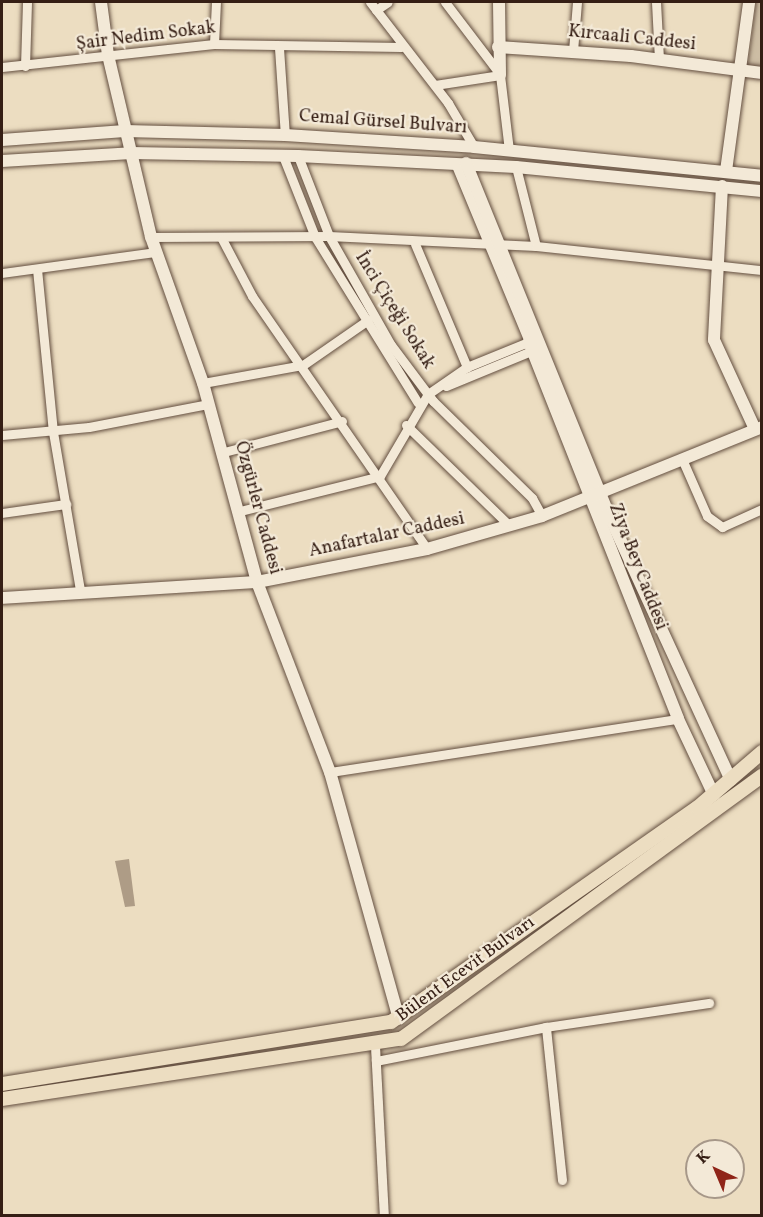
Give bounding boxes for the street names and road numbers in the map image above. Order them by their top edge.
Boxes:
street label: Şair Nedim Sokak [75,18,217,56]
street label: Kırcaali Caddesi [567,22,697,56]
street label: Cemal Gürsel Bulvarı [298,106,468,140]
street label: İnci Çiçeği Sokak [349,248,439,374]
street label: Özgürler Caddesi [229,439,285,577]
street label: Ziya Bey Caddesi [603,500,671,634]
street label: Anafartalar Caddesi [307,509,467,563]
street label: Bülent Ecevit Bulvarı [392,912,540,1028]

